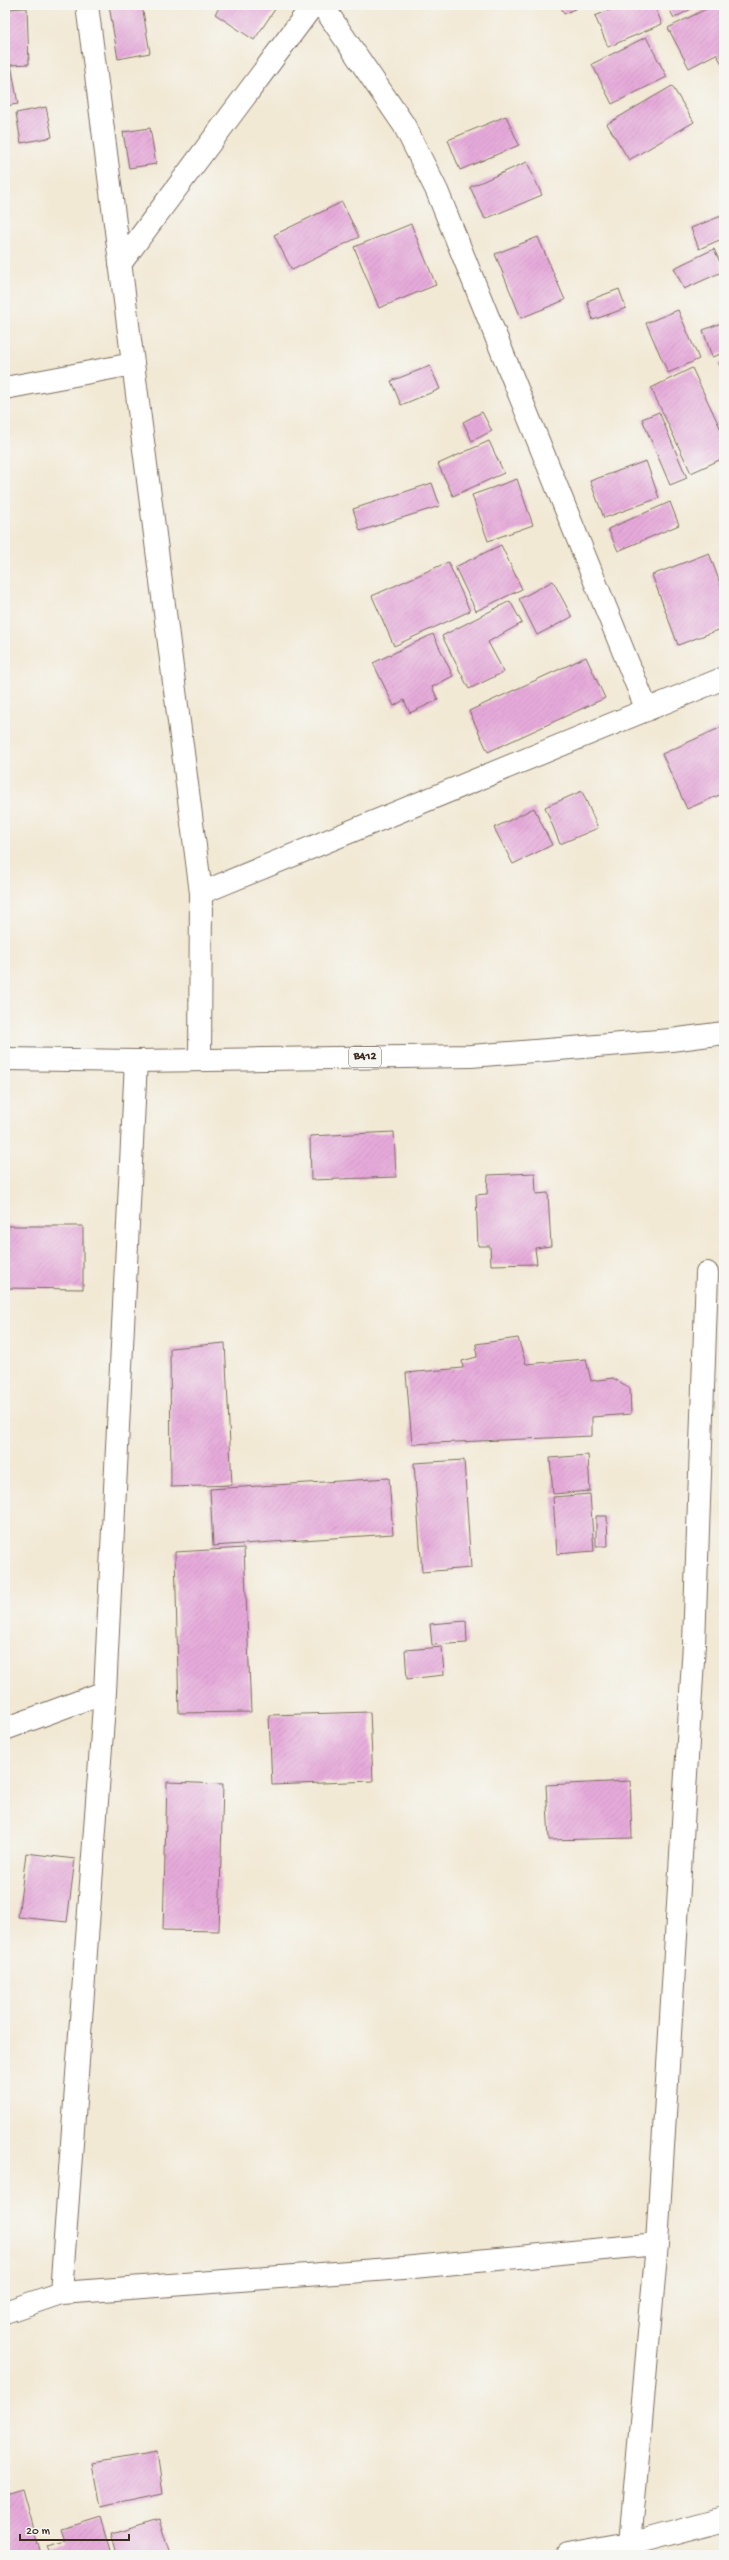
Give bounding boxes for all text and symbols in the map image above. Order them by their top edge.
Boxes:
road number: B412 [349,1047,381,1067]
scale bar [20,2516,129,2542]
text: 20 m [26,2525,51,2539]

